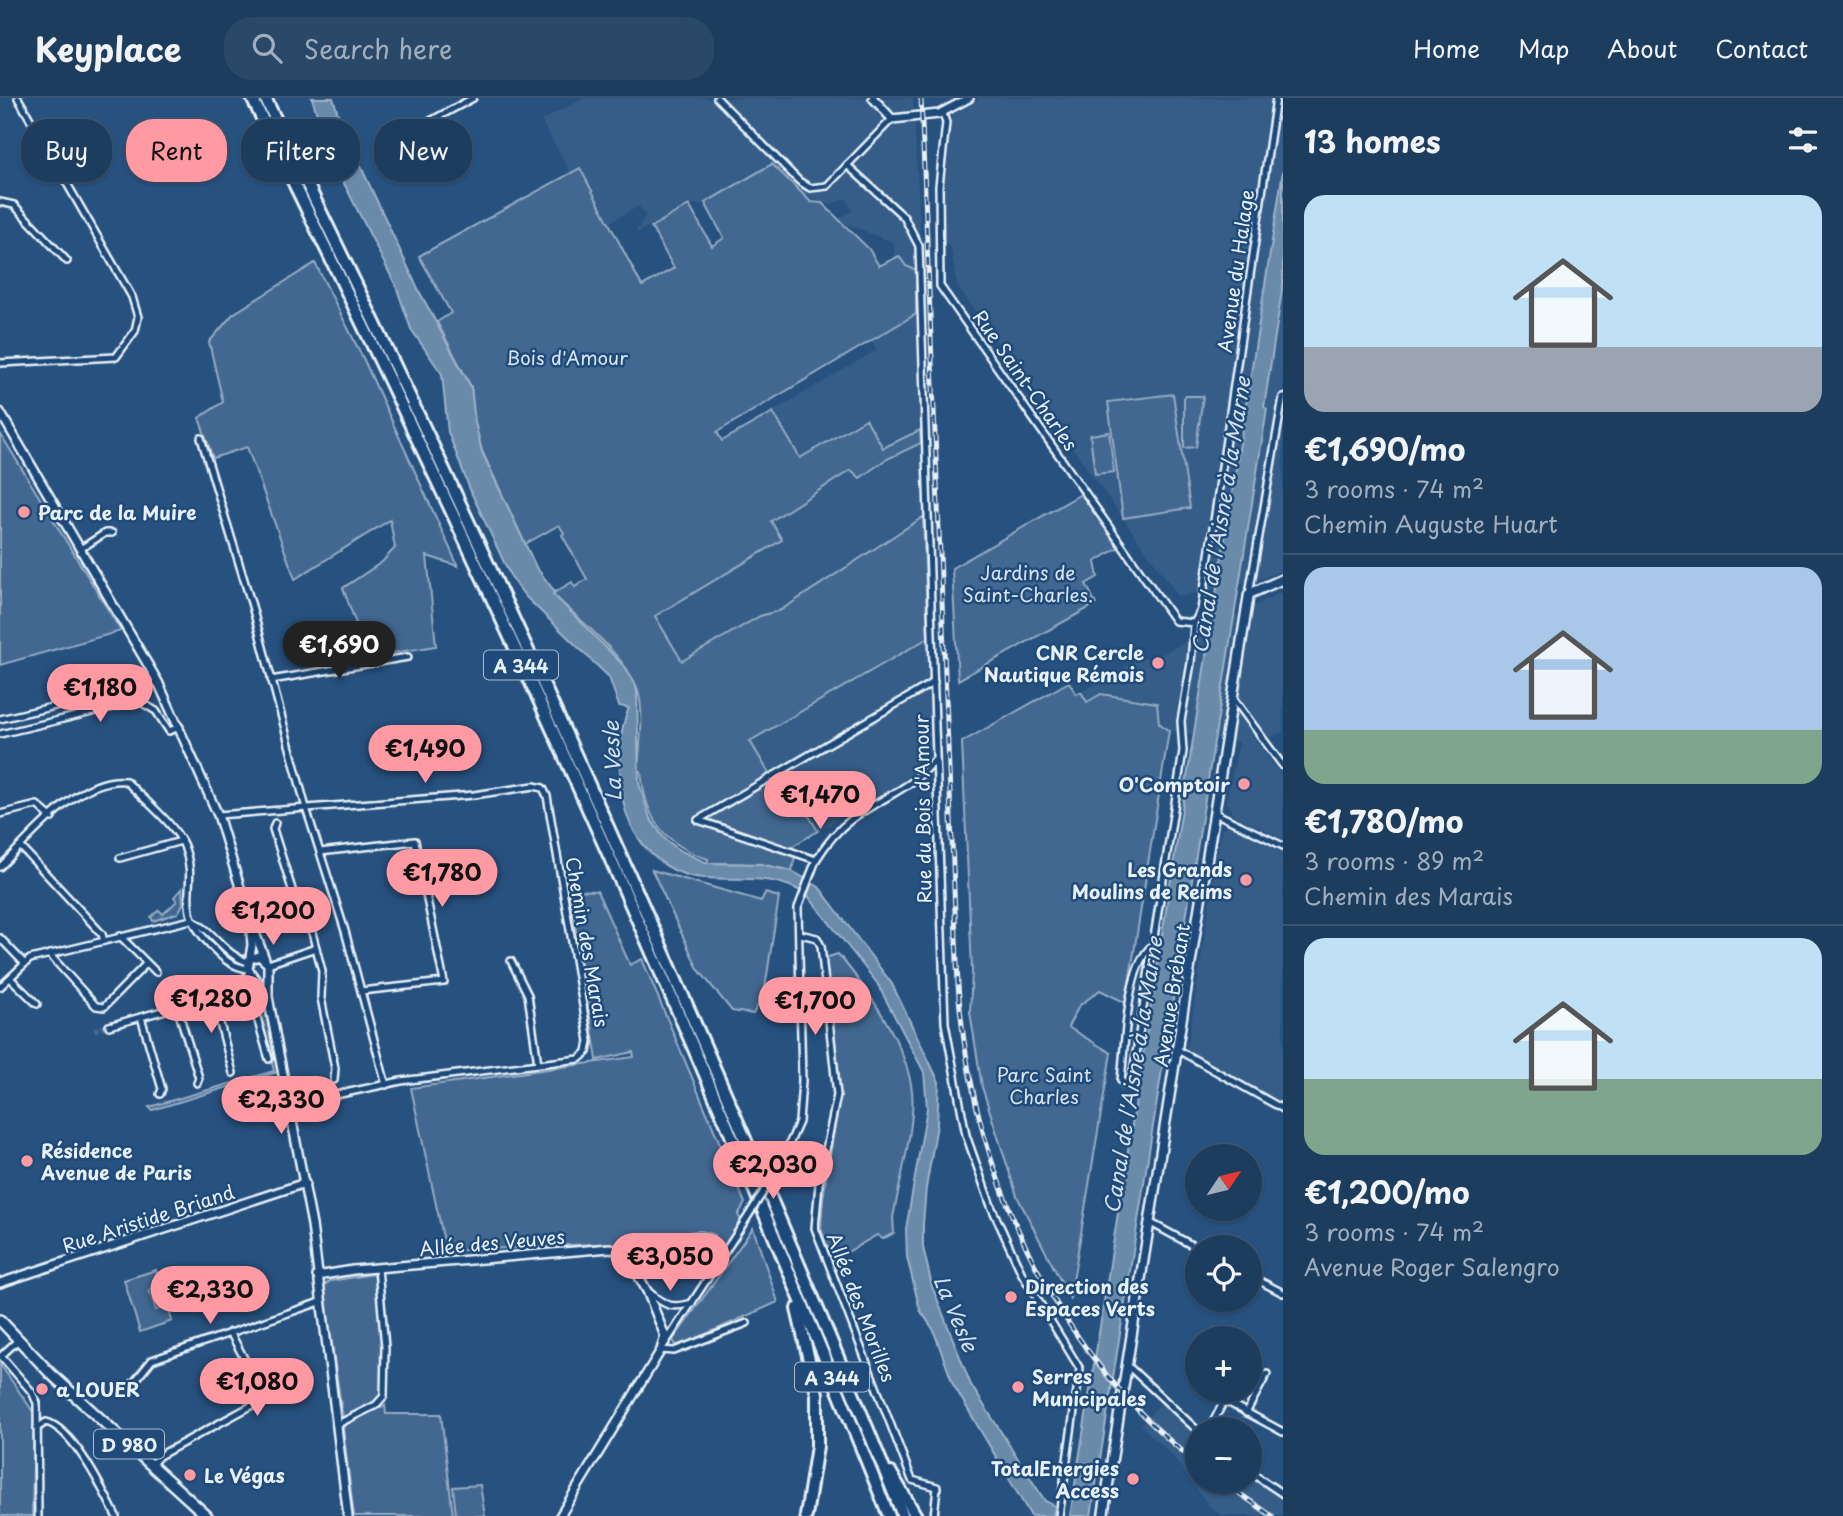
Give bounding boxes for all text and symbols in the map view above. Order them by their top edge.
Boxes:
search box [224,17,714,80]
text: Keyplace [35,23,182,73]
icon: search [248,29,286,67]
text: Search here [304,29,452,68]
text: Home [1413,30,1480,66]
text: Map [1518,30,1569,66]
text: About [1607,30,1677,66]
text: Contact [1715,30,1808,66]
text: 13 homes [1304,118,1441,163]
chip: Buy [21,119,112,182]
chip: Rent [126,119,227,182]
chip: Filters [241,119,360,182]
chip: New [374,119,472,182]
icon: filters [1784,121,1822,159]
street label: Avenue du Halage [1210,188,1260,354]
icon: home [1500,240,1626,366]
street label: Rue Saint-Charles [967,304,1085,456]
park label: Bois d'Amour [506,343,628,371]
water label: Canal de l'Aisne à la Marne [1182,373,1258,656]
text: €1,690/mo [1304,426,1465,471]
text: 3 rooms · 74 m² [1304,471,1484,506]
place label: Parc de la Muire [38,498,197,526]
marker: Parc de la Muire [16,504,32,520]
text: Chemin Auguste Huart [1304,506,1558,541]
park label: Jardins de Saint-Charles. [963,558,1093,608]
icon: home [1500,612,1626,738]
pin: €1,690 [282,622,396,681]
text: €1,690 [299,626,379,661]
place label: CNR Cercle Nautique Rémois [984,638,1144,688]
road number: A 344 [484,650,558,680]
marker: CNR Cercle Nautique Rémois [1150,655,1166,671]
pin: €1,180 [43,664,157,724]
text: €1,180 [63,669,137,704]
street label: Rue du Bois d'Amour [906,714,938,904]
water label: La Vesle [594,719,628,802]
pin: €1,490 [368,726,482,785]
text: €1,490 [384,730,466,765]
place label: O'Comptoir [1119,770,1230,798]
pin: €1,470 [763,772,877,831]
text: €1,470 [780,776,860,811]
marker: O'Comptoir [1236,776,1252,792]
text: €1,780/mo [1304,798,1463,843]
text: 3 rooms · 89 m² [1304,843,1484,878]
pin: €1,780 [385,850,499,909]
text: €1,780 [403,854,481,889]
street label: Chemin des Marais [559,855,617,1029]
place label: Les Grands Moulins de Reims [1072,855,1232,905]
marker: Les Grands Moulins de Reims [1238,872,1254,888]
text: Chemin des Marais [1304,878,1513,913]
pin: €1,200 [216,888,330,947]
text: €1,200 [231,892,315,927]
street label: Avenue Brébant [1146,921,1196,1069]
water label: Canal de l'Aisne à la Marne [1094,933,1170,1216]
pin: €1,280 [154,976,268,1035]
pin: €1,700 [758,978,872,1037]
text: €1,280 [170,980,252,1015]
text: €1,700 [774,982,856,1017]
icon: home [1500,983,1626,1109]
park label: Parc Saint Charles [996,1060,1092,1110]
pin: €2,330 [224,1076,338,1136]
text: €2,330 [238,1081,324,1116]
place label: Résidence Avenue de Paris [40,1136,192,1186]
pin: €2,030 [716,1142,830,1201]
north arrow [1185,1144,1262,1222]
map controls [1185,1144,1262,1494]
text: €2,030 [729,1146,817,1181]
marker: Résidence Avenue de Paris [19,1153,35,1169]
text: €1,200/mo [1304,1169,1470,1214]
street label: Rue Aristide Briand [58,1177,238,1259]
text: 3 rooms · 74 m² [1304,1214,1484,1249]
street label: Allée des Veuves [418,1222,566,1262]
street label: Allée des Morilles [821,1228,903,1386]
pin: €3,050 [613,1234,727,1293]
button: locate [1185,1235,1262,1312]
text: €3,050 [627,1238,713,1273]
text: Avenue Roger Salengro [1304,1249,1560,1284]
pin: €2,330 [153,1266,267,1326]
water label: La Vesle [927,1270,988,1357]
text: €2,330 [167,1271,253,1306]
place label: Direction des Espaces Verts [1025,1272,1155,1322]
marker: Direction des Espaces Verts [1003,1289,1019,1305]
button: + [1185,1326,1262,1403]
pin: €1,080 [200,1358,314,1418]
road number: A 344 [795,1362,869,1392]
place label: Serres Municipales [1032,1362,1146,1412]
text: €1,080 [216,1363,298,1398]
place label: a LOUER [56,1375,140,1403]
marker: Serres Municipales [1010,1379,1026,1395]
marker: a LOUER [34,1381,50,1397]
button: − [1185,1417,1262,1494]
road number: D 980 [94,1429,164,1458]
place label: TotalEnergies Access [991,1454,1119,1504]
place label: Le Végas [204,1461,285,1489]
marker: Le Végas [182,1467,198,1483]
marker: TotalEnergies Access [1125,1471,1141,1487]

